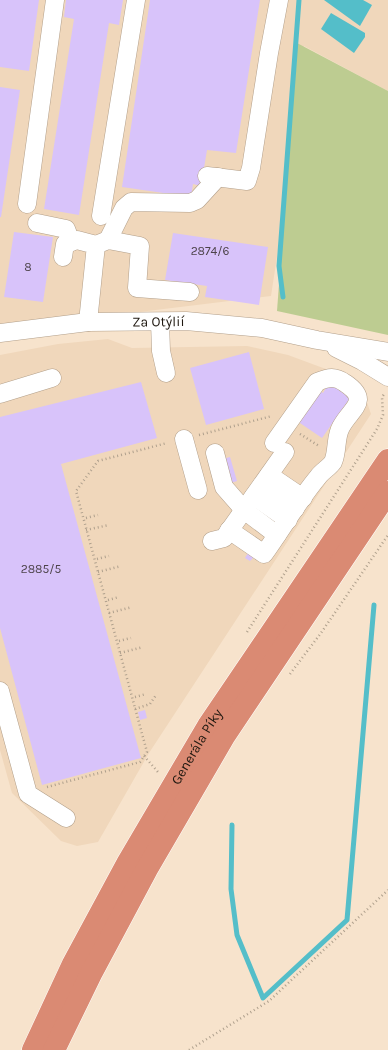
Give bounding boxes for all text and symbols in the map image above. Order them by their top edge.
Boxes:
house number: 2874/6 [191,244,229,258]
house number: 8 [24,260,32,274]
street label: Za Otýlií [132,313,185,330]
house number: 2885/5 [21,562,61,576]
street label: Generála Píky [167,705,226,788]

